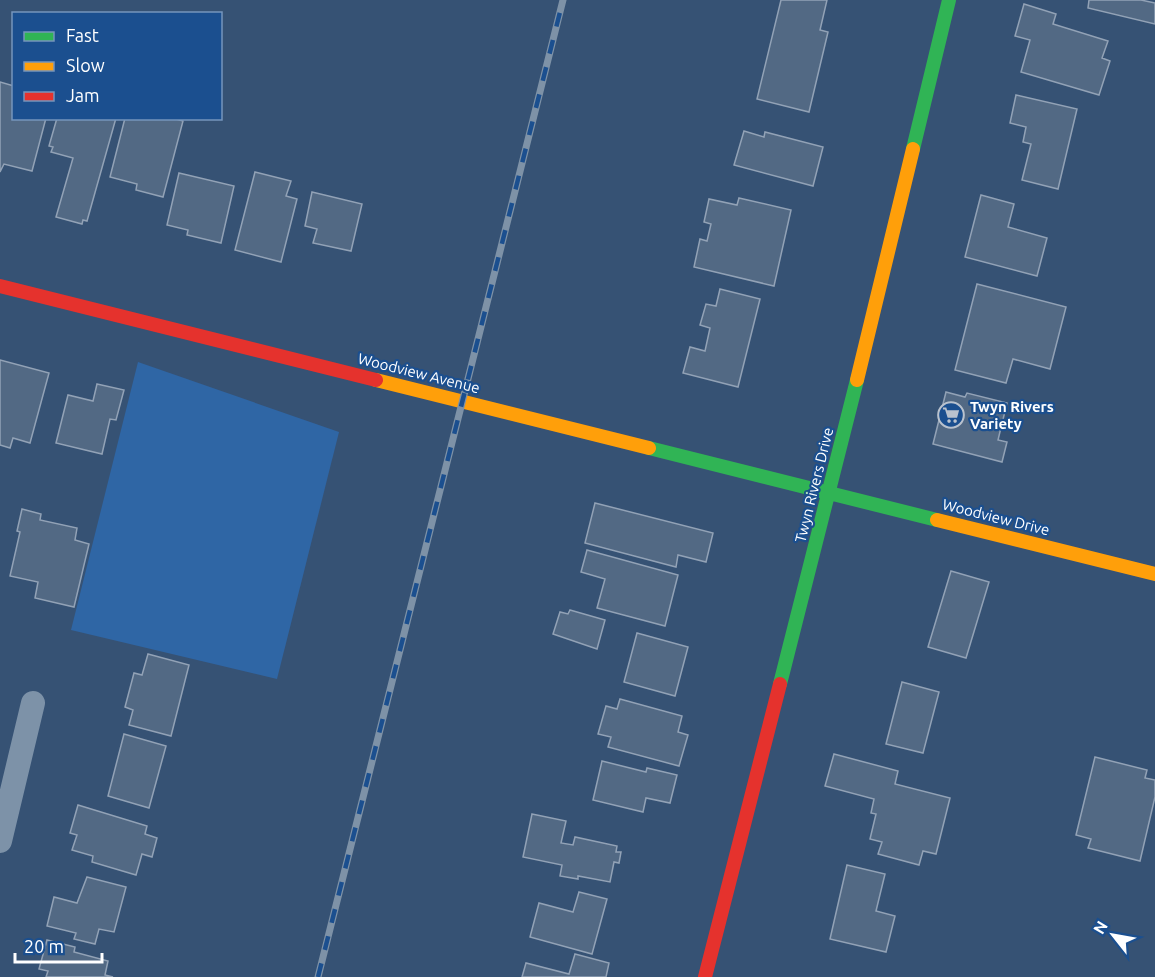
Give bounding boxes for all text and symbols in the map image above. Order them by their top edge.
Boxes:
legend [12,12,222,120]
text: Fast [66,25,99,45]
text: Slow [66,55,105,75]
text: Jam [66,85,100,105]
street label: Woodview Avenue [356,350,482,396]
place label: Twyn Rivers Variety [970,398,1054,432]
supermarket icon: Twyn Rivers Variety [936,400,966,430]
street label: Twyn Rivers Drive [791,426,837,544]
street label: Woodview Drive [941,495,1051,539]
north arrow [1083,905,1143,965]
text: N [1089,918,1111,937]
scale bar [15,926,102,964]
text: 20 m [24,936,64,956]

